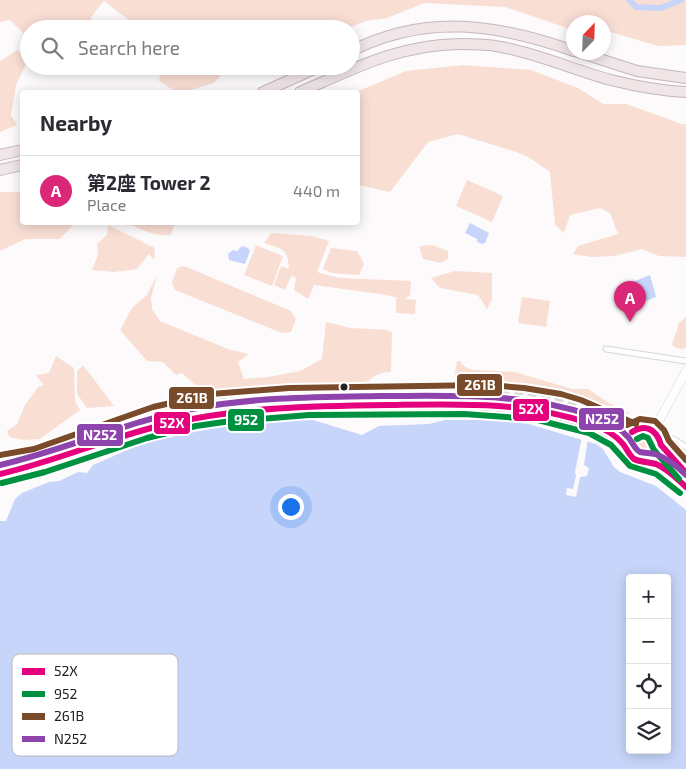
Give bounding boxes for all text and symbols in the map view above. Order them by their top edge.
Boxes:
north arrow [566,15,611,60]
search box [20,20,360,75]
icon: search [38,34,66,62]
text: Search here [78,36,180,59]
text: Nearby [40,110,112,135]
text: 第2座 Tower 2 [87,171,210,194]
text: A [51,181,61,200]
text: 440 m [293,181,340,200]
text: Place [87,195,126,214]
pin: A [614,281,646,322]
line badge: 261B [456,373,503,397]
text: 261B [464,376,496,393]
unlabelled marker [339,382,349,392]
line badge: 261B [168,386,215,410]
text: 261B [176,389,208,406]
line badge: 52X [512,398,550,422]
text: 52X [519,400,543,417]
line badge: N252 [578,407,625,431]
line badge: 952 [227,408,265,432]
text: N252 [585,410,619,427]
line badge: 52X [153,411,191,435]
text: 952 [234,411,258,428]
text: 52X [160,414,184,431]
line badge: N252 [76,423,124,447]
text: N252 [83,426,117,443]
your location [278,494,304,520]
map controls [626,574,671,754]
button: + [626,574,671,619]
button: − [626,619,671,664]
legend [12,654,178,756]
text: 52X [54,662,78,679]
button: locate [626,664,671,709]
text: 952 [54,685,78,702]
text: 261B [54,707,84,724]
button: layers [626,709,671,754]
text: N252 [54,730,87,747]

